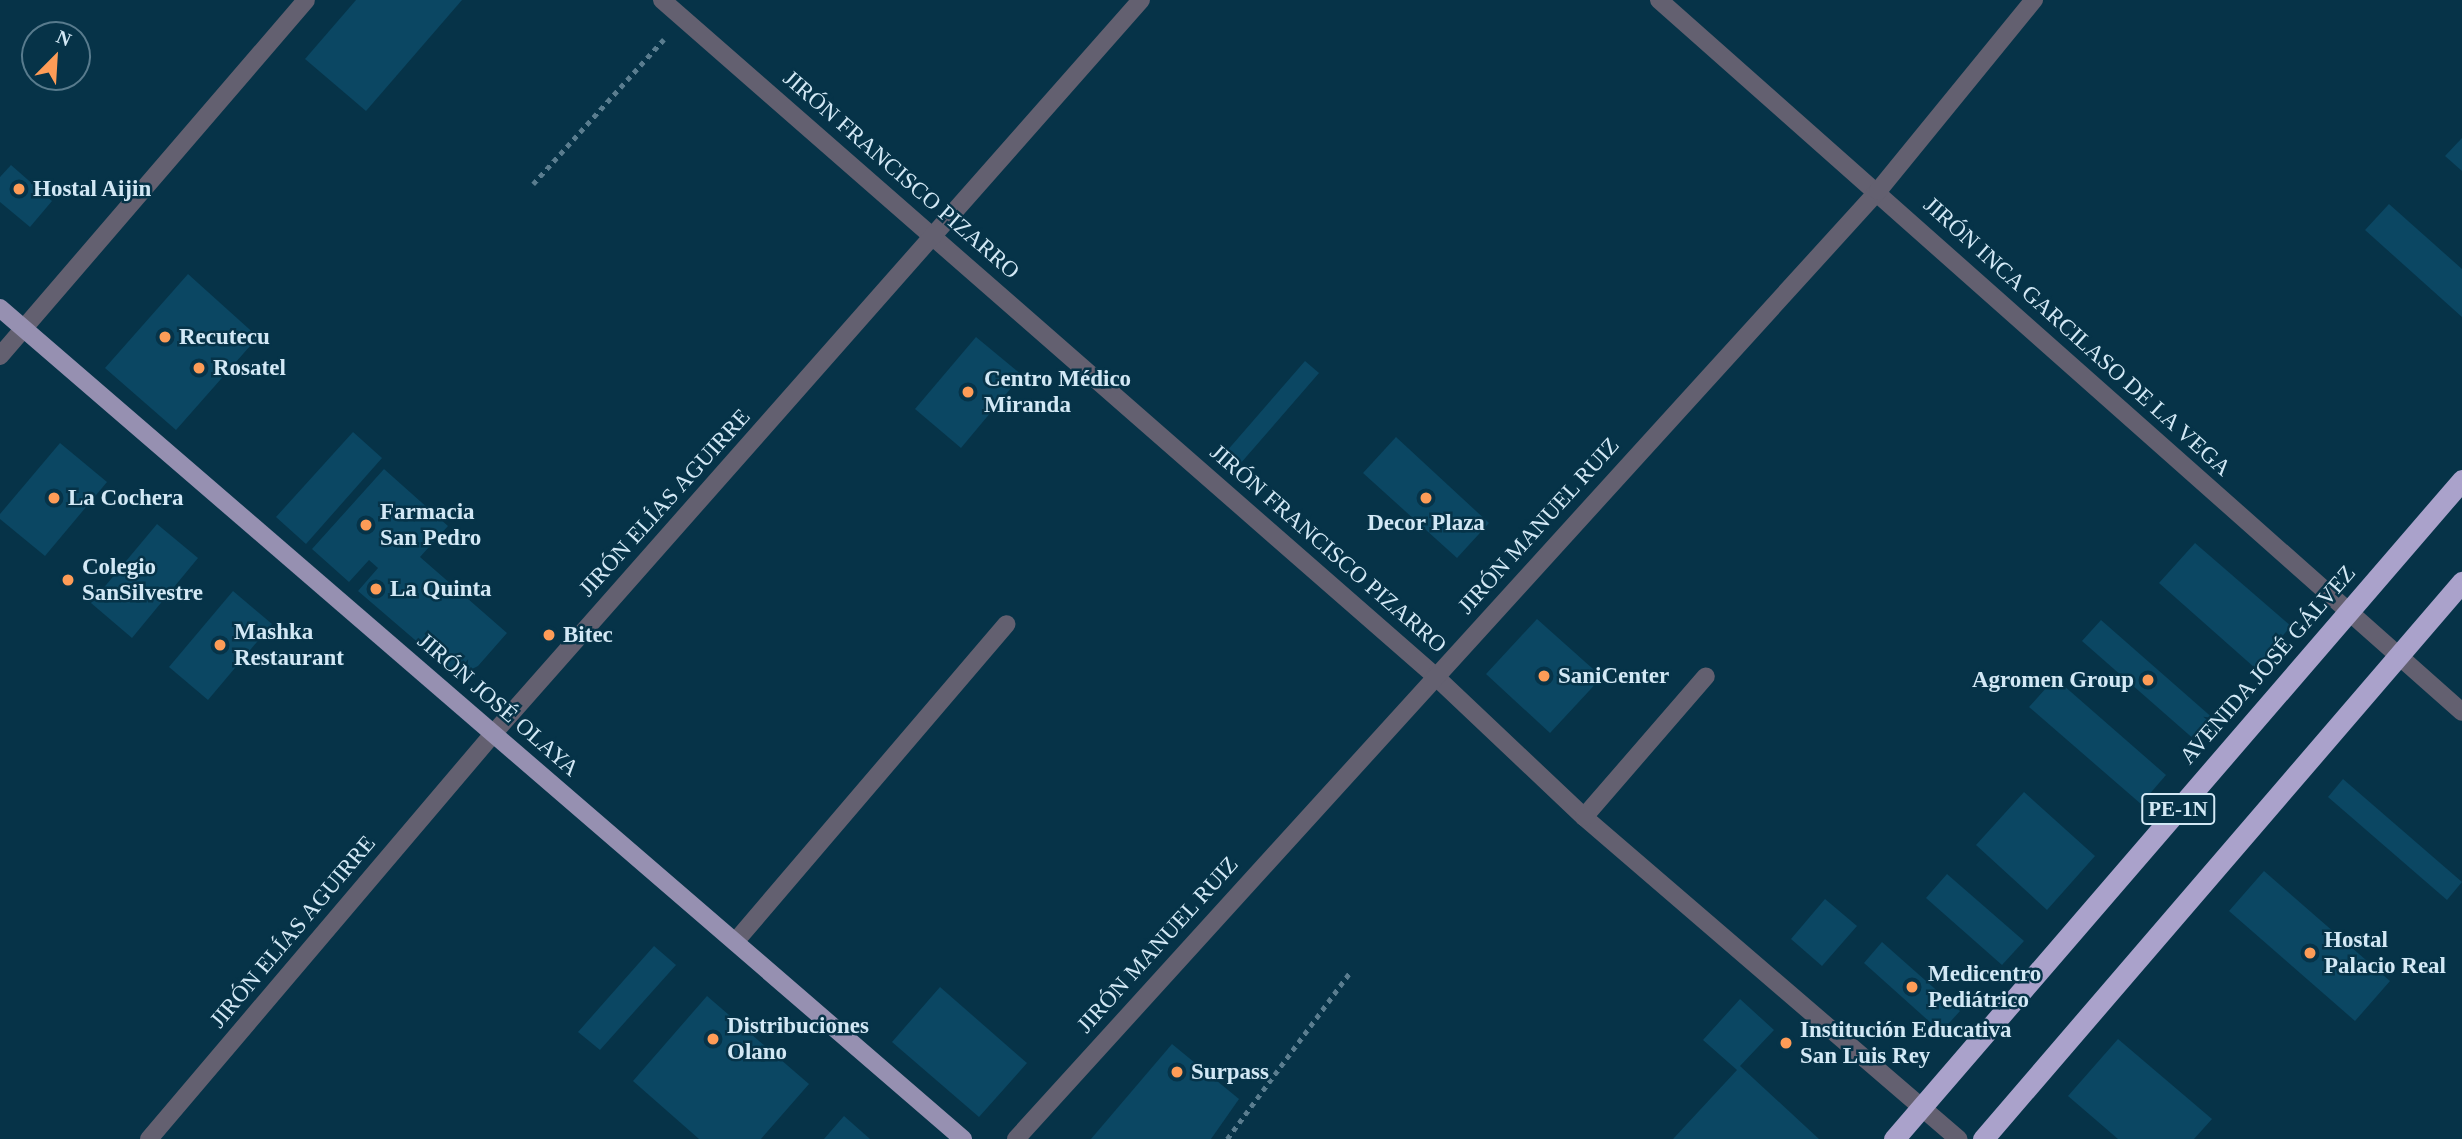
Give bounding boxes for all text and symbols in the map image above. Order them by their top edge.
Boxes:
north arrow [21,21,91,91]
text: N [53,26,74,51]
street label: JIRÓN FRANCISCO PIZARRO [777,65,1025,285]
place label: Hostal Aijin [33,175,152,203]
marker: Hostal Aijin [11,181,27,197]
street label: JIRÓN INCA GARCILASO DE LA VEGA [1917,191,2237,483]
place label: Recutecu [179,323,270,351]
marker: Recutecu [157,329,173,345]
place label: Rosatel [213,354,286,382]
marker: Rosatel [191,360,207,376]
place label: Centro Médico Miranda [984,365,1131,419]
marker: Centro Médico Miranda [958,382,978,402]
street label: JIRÓN ELÍAS AGUIRRE [573,403,757,603]
street label: JIRÓN MANUEL RUIZ [1452,432,1626,620]
street label: JIRÓN FRANCISCO PIZARRO [1204,439,1452,659]
place label: La Cochera [68,484,184,512]
marker: La Cochera [46,490,62,506]
marker: Decor Plaza [1418,490,1434,506]
place label: Farmacia San Pedro [380,498,481,552]
place label: Decor Plaza [1367,509,1485,537]
marker: Farmacia San Pedro [358,517,374,533]
place label: Colegio SanSilvestre [82,553,203,607]
street label: AVENIDA JOSÉ GÁLVEZ [2174,560,2362,770]
marker: Colegio SanSilvestre [60,572,76,588]
place label: La Quinta [390,575,492,603]
marker: La Quinta [368,581,384,597]
place label: Mashka Restaurant [234,618,344,672]
place label: Bitec [563,621,613,649]
street label: JIRÓN JOSÉ OLAYA [412,627,584,783]
marker: Bitec [541,627,557,643]
marker: Mashka Restaurant [212,637,228,653]
place label: SaniCenter [1558,662,1669,690]
place label: Agromen Group [1972,666,2134,694]
marker: SaniCenter [1536,668,1552,684]
marker: Agromen Group [2140,672,2156,688]
road number: PE-1N [2141,792,2215,826]
street label: JIRÓN ELÍAS AGUIRRE [204,830,382,1034]
street label: JIRÓN MANUEL RUIZ [1071,851,1245,1039]
place label: Hostal Palacio Real [2324,926,2446,980]
marker: Hostal Palacio Real [2302,945,2318,961]
place label: Medicentro Pediátrico [1928,960,2041,1014]
marker: Medicentro Pediátrico [1902,977,1922,997]
place label: Distribuciones Olano [727,1012,869,1066]
place label: Institución Educativa San Luis Rey [1800,1016,2012,1070]
marker: Distribuciones Olano [705,1031,721,1047]
marker: Institución Educativa San Luis Rey [1778,1035,1794,1051]
place label: Surpass [1191,1058,1269,1086]
marker: Surpass [1169,1064,1185,1080]

